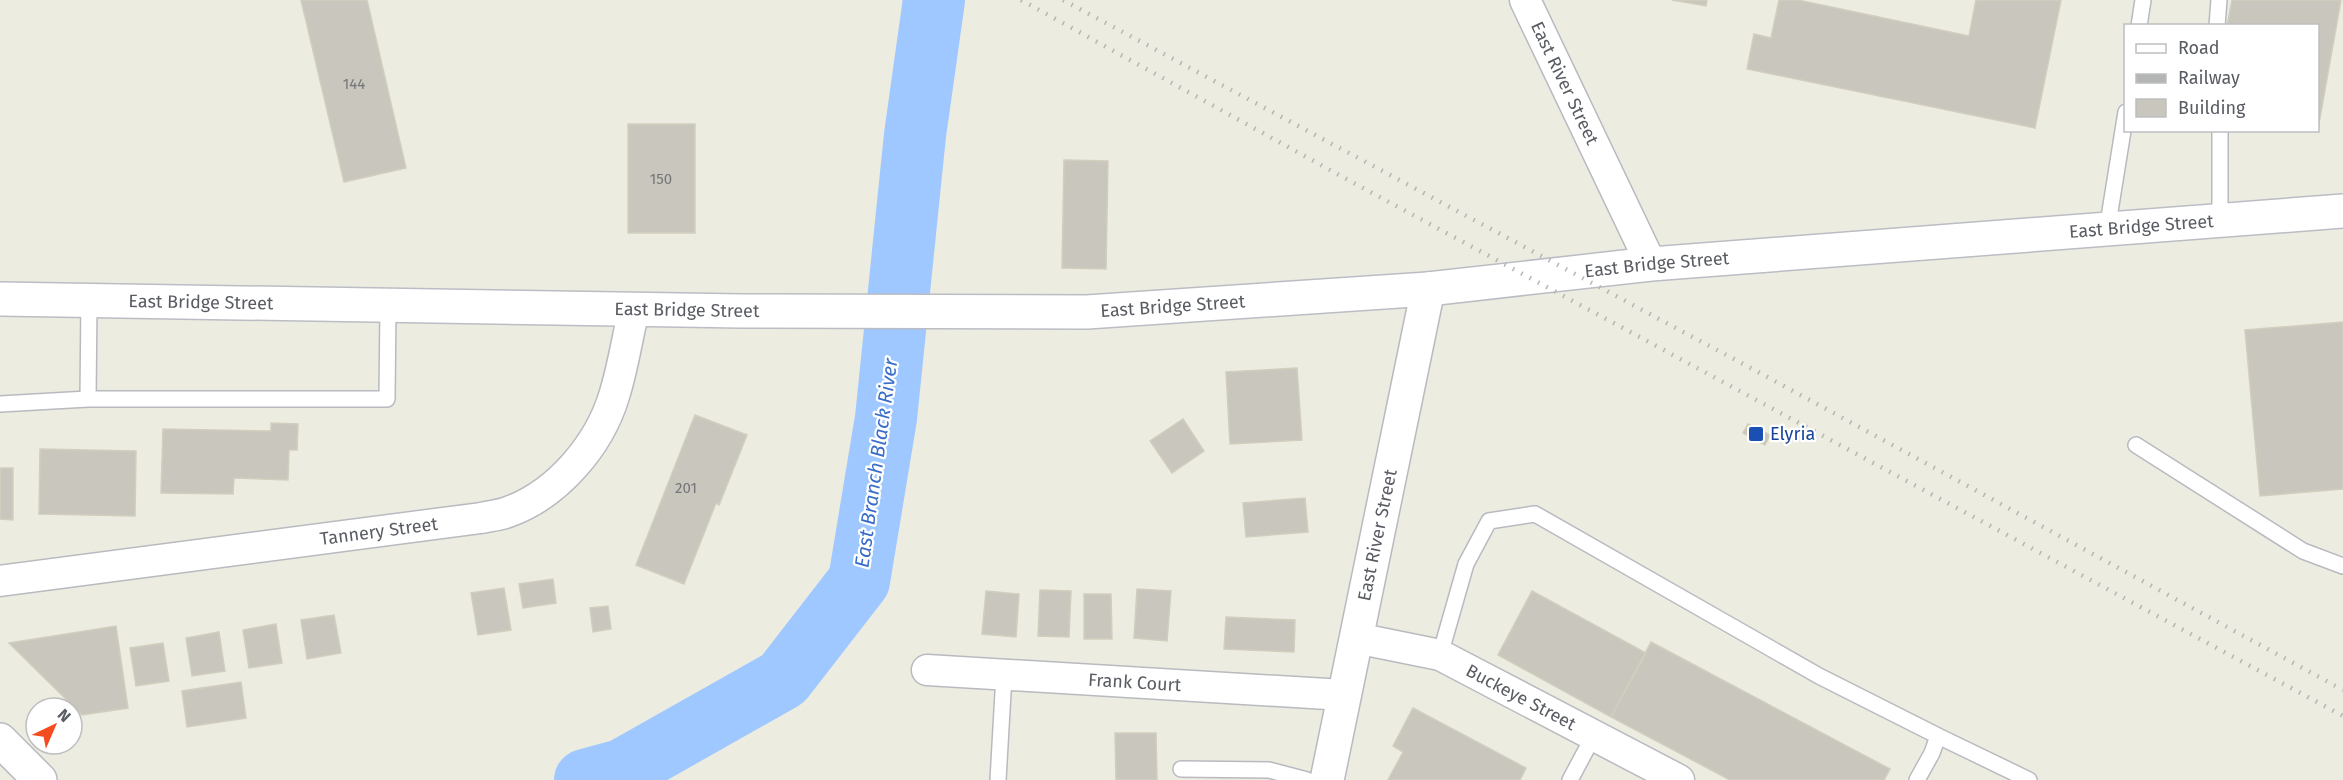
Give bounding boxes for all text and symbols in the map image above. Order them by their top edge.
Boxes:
street label: East River Street [1526,18,1604,149]
legend [2124,24,2319,132]
text: Road [2178,37,2220,59]
text: Railway [2178,67,2240,89]
house number: 144 [343,75,365,93]
text: Building [2178,97,2246,119]
house number: 150 [650,170,672,188]
street label: East Bridge Street [2068,210,2215,243]
street label: East Bridge Street [1583,247,1730,282]
street label: East Bridge Street [128,290,274,314]
street label: East Bridge Street [1100,290,1246,322]
street label: East Bridge Street [614,298,760,322]
water label: East Branch Black River [849,355,903,569]
place label: Elyria [1770,423,1815,445]
marker: Elyria [1747,425,1765,443]
street label: East River Street [1353,467,1402,603]
house number: 201 [675,479,697,497]
street label: Tannery Street [319,513,439,550]
street label: Buckeye Street [1462,660,1580,735]
street label: Frank Court [1088,669,1182,696]
north arrow [24,696,84,756]
text: N [54,705,74,726]

